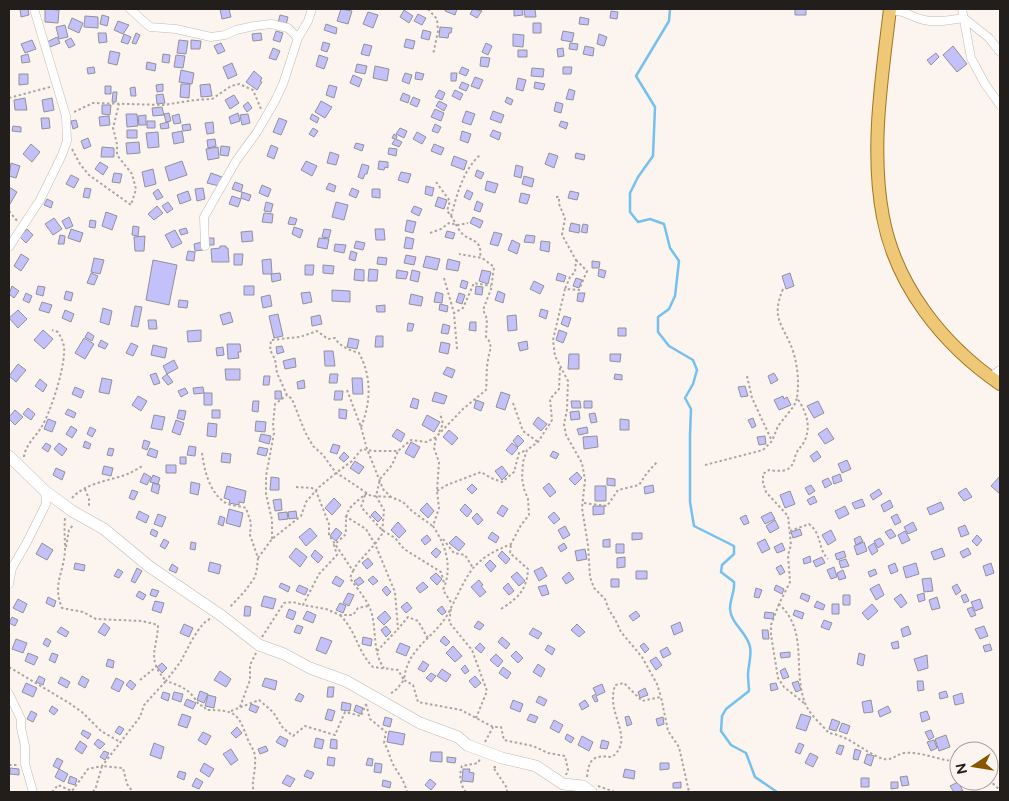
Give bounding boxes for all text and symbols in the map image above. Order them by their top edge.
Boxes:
north arrow [949,741,999,791]
text: N [952,762,971,776]

